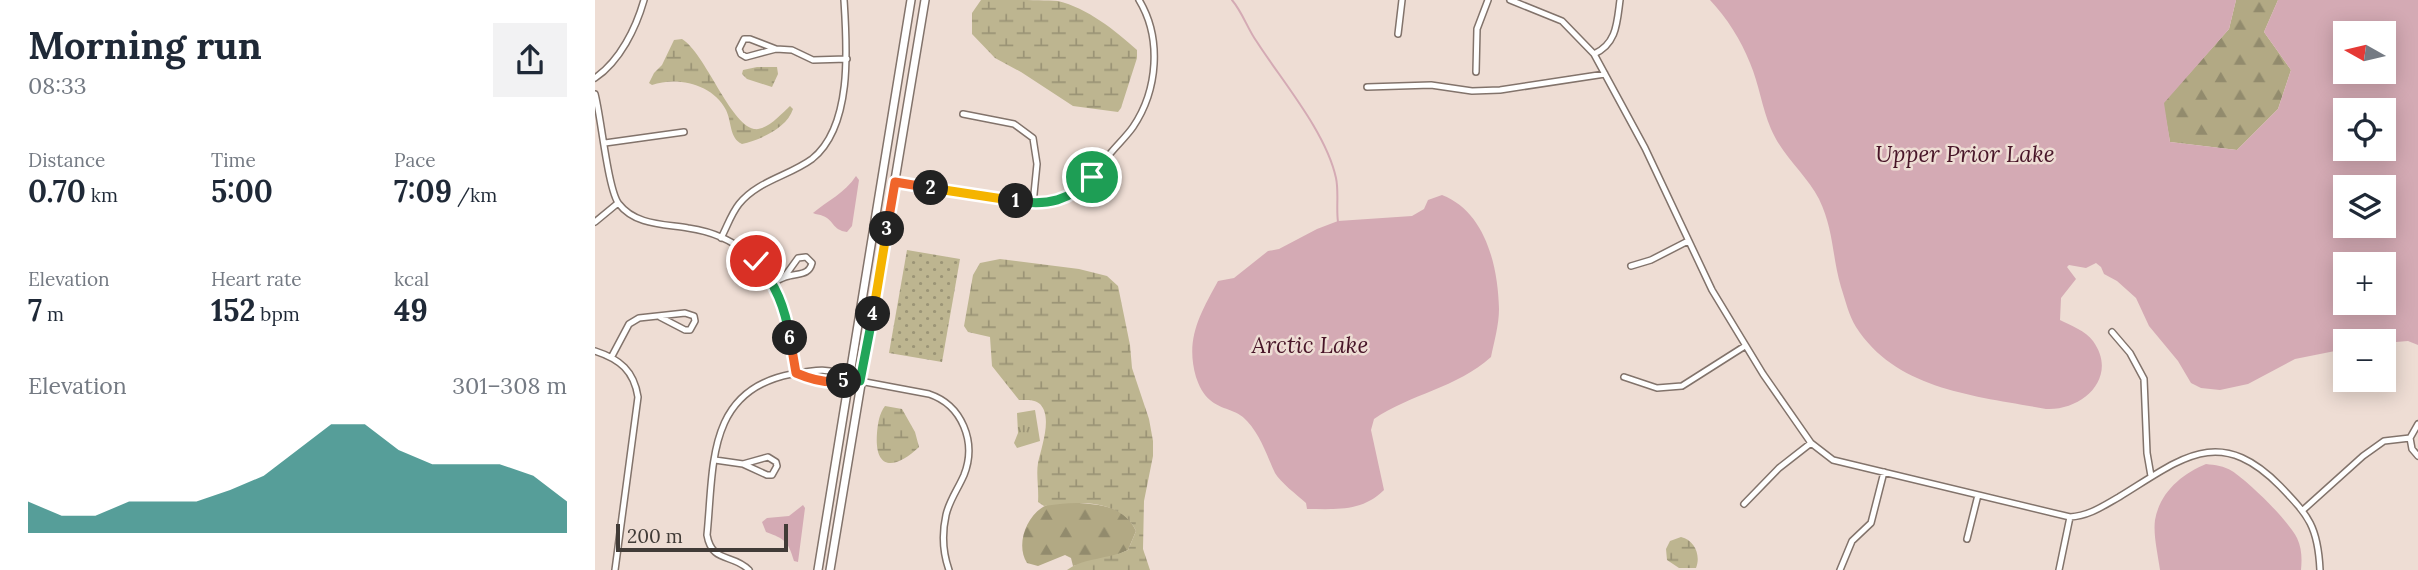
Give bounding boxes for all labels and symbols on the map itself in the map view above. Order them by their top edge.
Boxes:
north arrow [2333,21,2396,84]
water label: Upper Prior Lake [1875,139,2055,168]
pin [1062,147,1122,207]
pin: 2 [913,170,949,206]
pin: 1 [999,184,1033,218]
pin: 3 [869,212,905,246]
pin [726,231,786,291]
pin: 4 [855,296,891,332]
pin: 6 [773,320,807,356]
water label: Arctic Lake [1251,330,1368,359]
pin: 5 [827,364,861,398]
scale bar [616,521,787,553]

